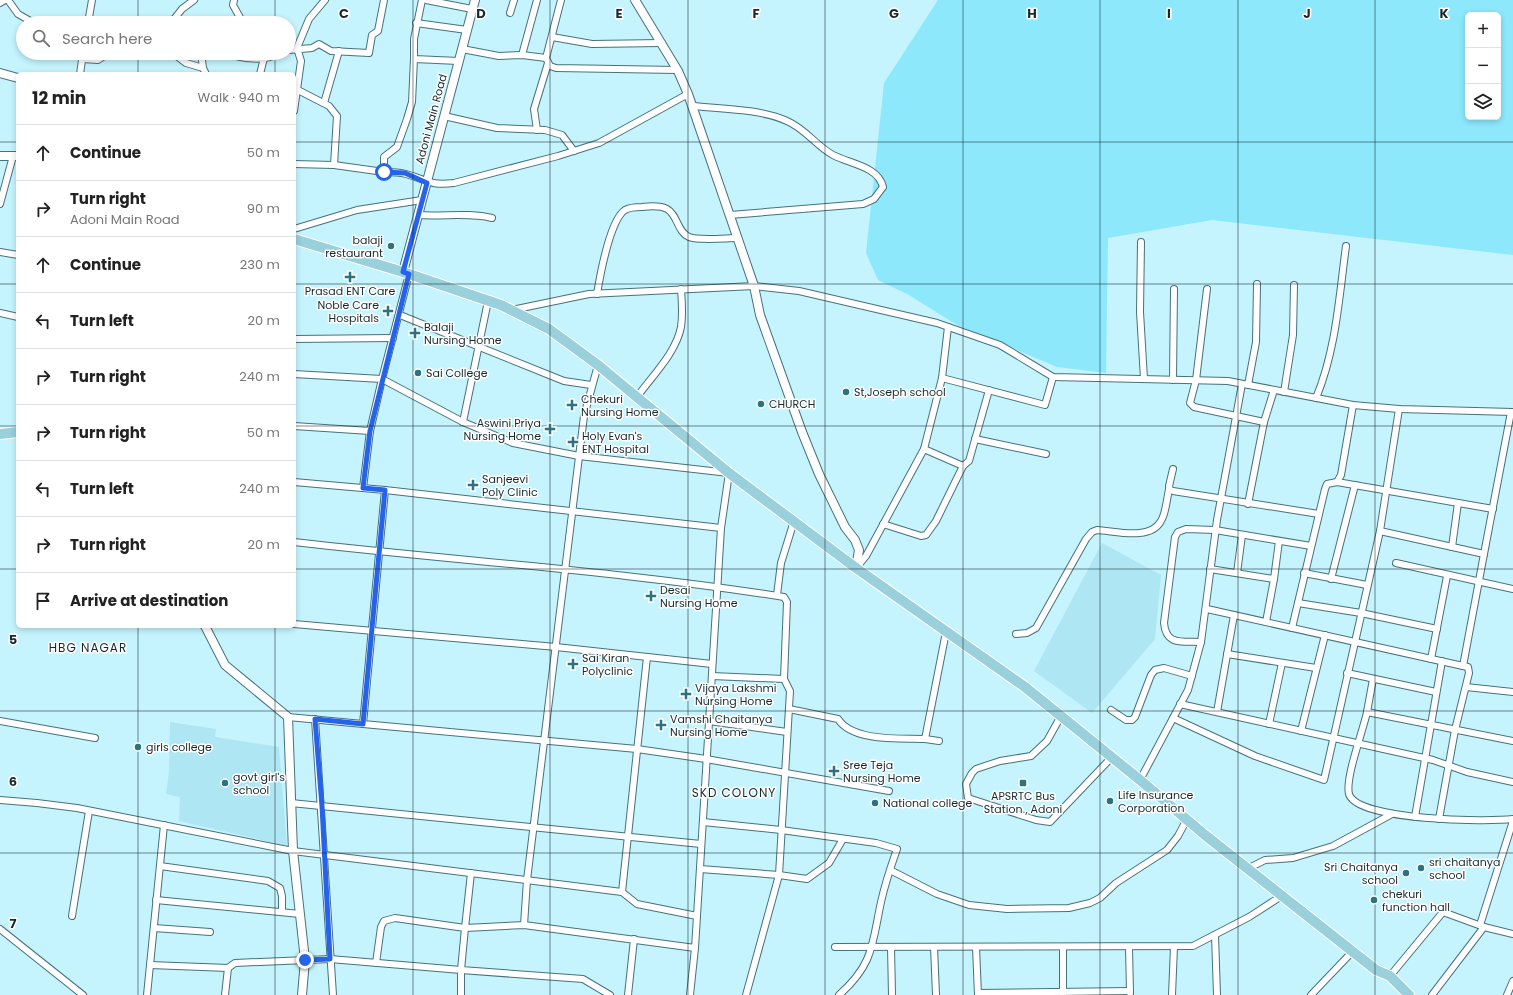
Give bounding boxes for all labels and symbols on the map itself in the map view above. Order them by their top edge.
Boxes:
text: C [339,4,349,23]
text: D [476,4,486,23]
text: E [615,4,623,23]
text: F [752,4,760,23]
text: G [889,4,899,23]
text: H [1027,4,1037,23]
text: I [1167,4,1171,23]
text: J [1303,4,1311,23]
text: K [1439,4,1449,23]
street label: Adoni Main Road [411,72,451,166]
route start [375,163,393,181]
place label: balaji restaurant [325,232,383,261]
marker: balaji restaurant [386,241,396,251]
marker: Prasad ENT Care [344,271,356,283]
place label: Prasad ENT Care [305,283,395,299]
place label: Noble Care Hospitals [317,297,379,326]
marker: Noble Care Hospitals [382,305,394,317]
place label: Balaji Nursing Home [424,319,502,348]
marker: Balaji Nursing Home [409,327,421,339]
place label: Sai College [426,365,488,381]
marker: Sai College [413,368,423,378]
place label: St,Joseph school [854,384,946,400]
marker: St,Joseph school [841,387,851,397]
place label: Chekuri Nursing Home [581,391,659,420]
place label: CHURCH [769,396,815,412]
marker: Chekuri Nursing Home [566,399,578,411]
marker: CHURCH [756,399,766,409]
place label: Aswini Priya Nursing Home [463,415,541,444]
marker: Aswini Priya Nursing Home [544,423,556,435]
place label: Holy Evan's ENT Hospital [582,428,649,457]
marker: Holy Evan's ENT Hospital [567,436,579,448]
place label: Sanjeevi Poly Clinic [482,471,538,500]
marker: Sanjeevi Poly Clinic [467,479,479,491]
place label: Desai Nursing Home [660,582,738,611]
marker: Desai Nursing Home [645,590,657,602]
text: 5 [9,630,17,649]
district label: HBG NAGAR [49,639,127,656]
place label: Sai Kiran Polyclinic [582,650,633,679]
marker: Sai Kiran Polyclinic [567,658,579,670]
place label: Vijaya Lakshmi Nursing Home [695,680,777,709]
marker: Vijaya Lakshmi Nursing Home [680,688,692,700]
place label: Vamshi Chaitanya Nursing Home [670,711,772,740]
marker: Vamshi Chaitanya Nursing Home [655,719,667,731]
place label: girls college [146,739,212,755]
marker: girls college [133,742,143,752]
place label: Sree Teja Nursing Home [843,757,921,786]
marker: Sree Teja Nursing Home [828,765,840,777]
place label: govt girl's school [233,769,285,798]
text: 6 [9,772,17,791]
marker: govt girl's school [220,778,230,788]
marker: APSRTC Bus Station , Adoni [1018,778,1028,788]
district label: SKD COLONY [692,784,776,801]
place label: Life Insurance Corporation [1118,787,1194,816]
place label: APSRTC Bus Station , Adoni [984,788,1062,817]
place label: National college [883,795,972,811]
marker: Life Insurance Corporation [1105,796,1115,806]
marker: National college [870,798,880,808]
place label: sri chaitanya school [1429,854,1500,883]
place label: Sri Chaitanya school [1324,859,1398,888]
marker: sri chaitanya school [1416,863,1426,873]
marker: Sri Chaitanya school [1401,868,1411,878]
place label: chekuri function hall [1382,886,1450,915]
marker: chekuri function hall [1369,895,1379,905]
text: 7 [10,914,17,933]
route end [296,951,314,969]

